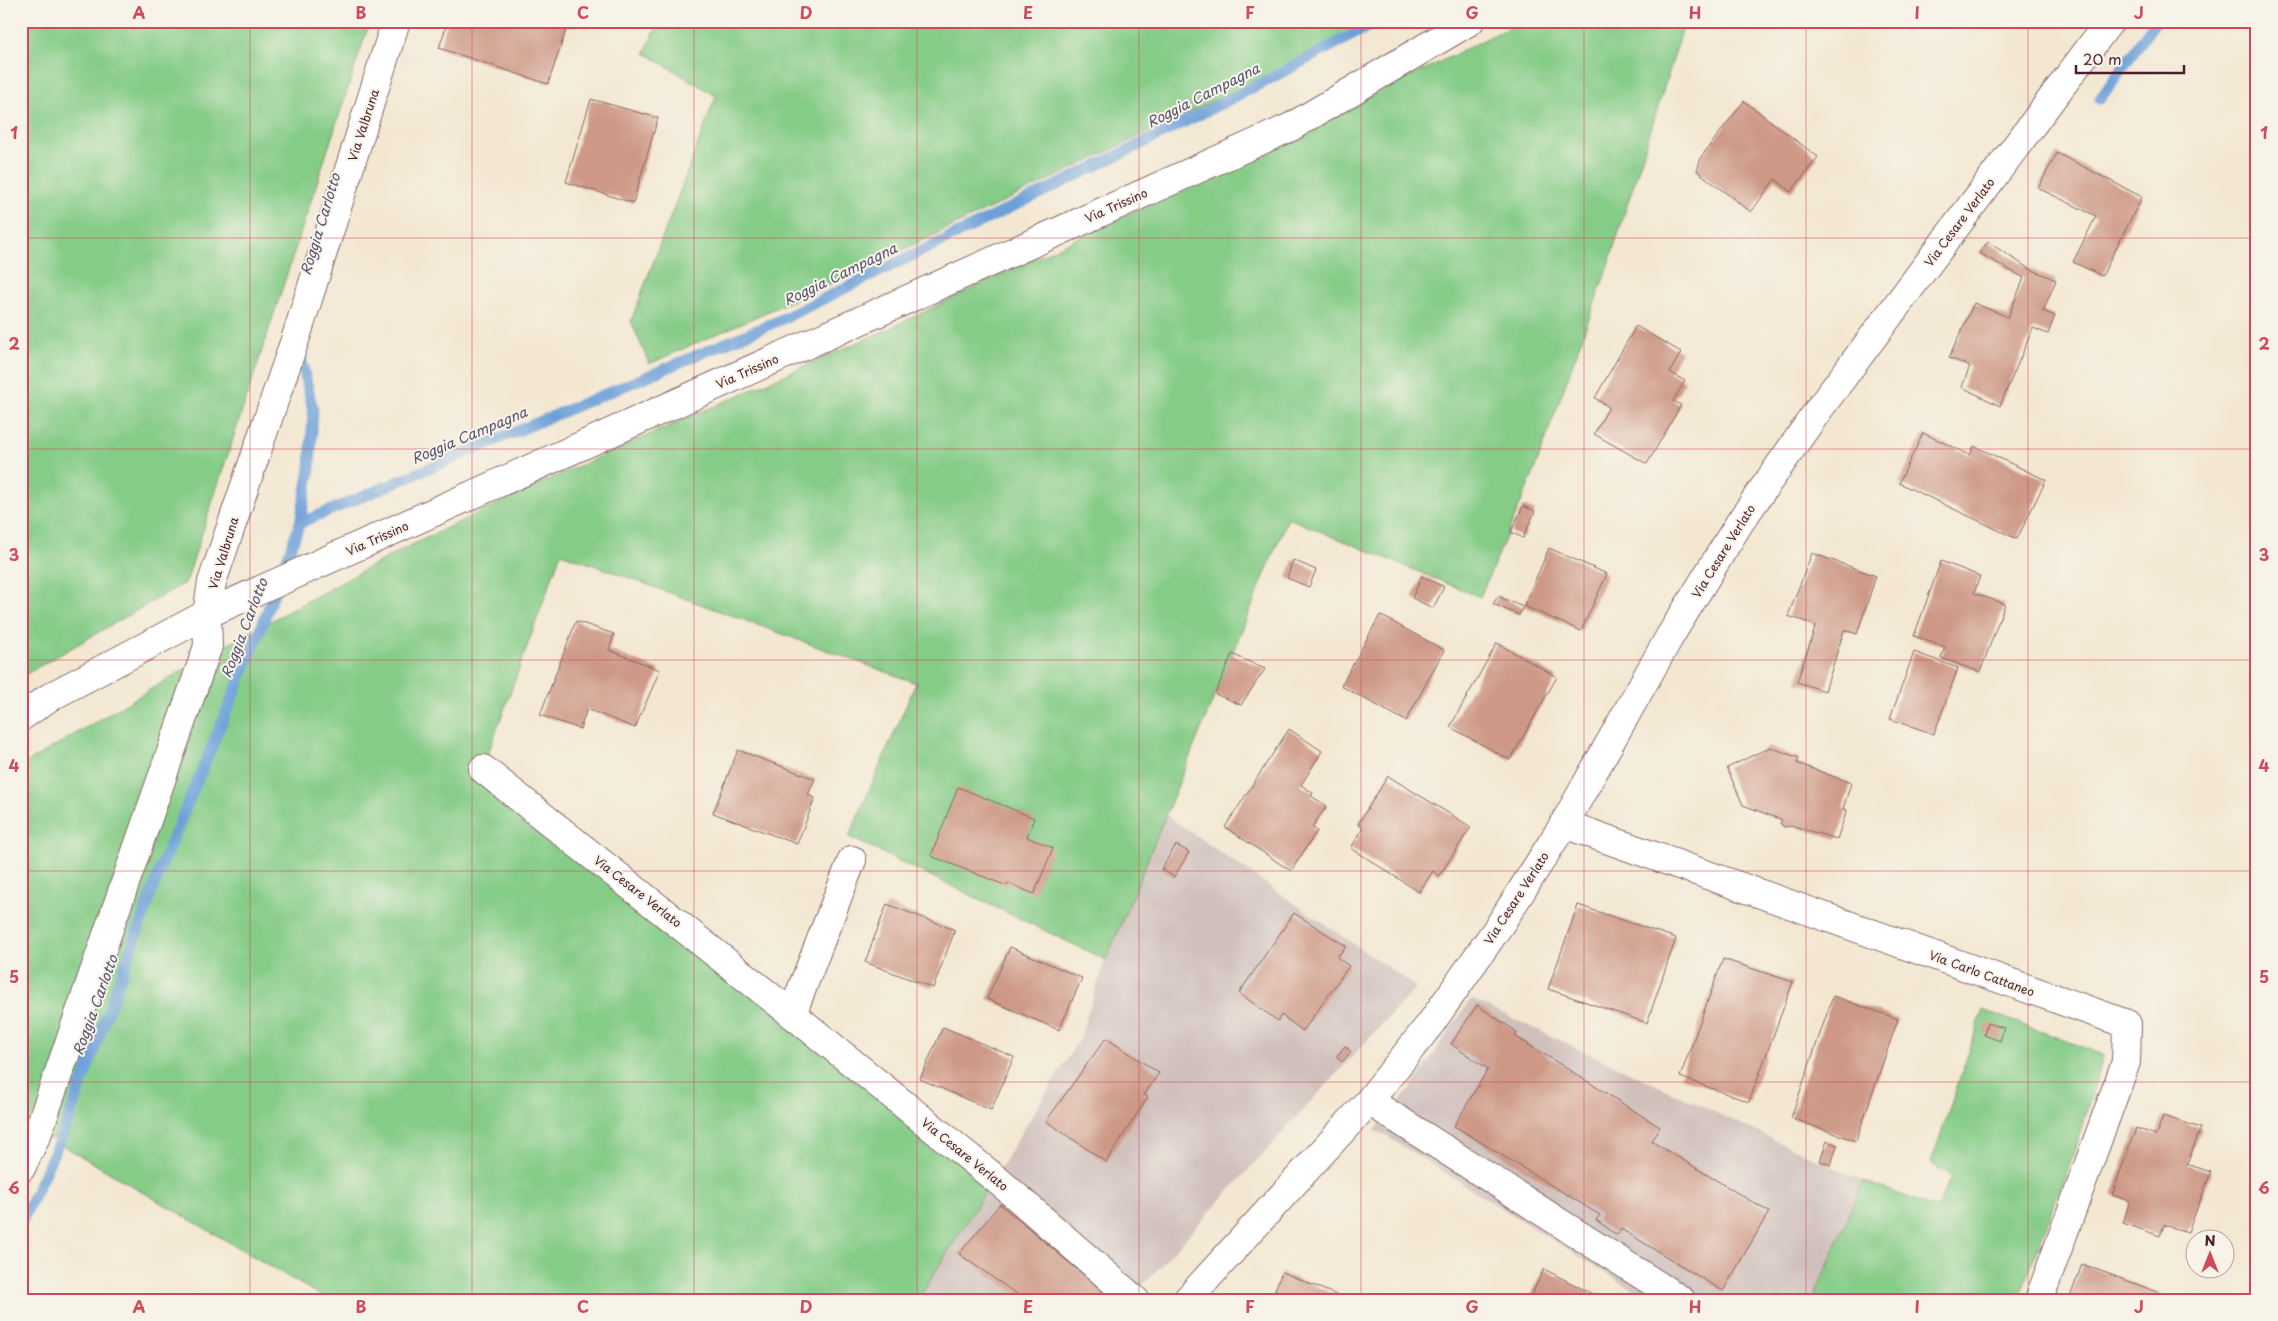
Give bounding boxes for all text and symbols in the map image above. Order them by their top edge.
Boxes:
text: A [133,0,146,24]
text: B [356,0,367,24]
text: C [577,0,589,24]
text: D [800,0,812,24]
text: E [1023,0,1033,24]
text: F [1245,0,1255,24]
text: G [1465,0,1479,24]
text: H [1689,0,1701,24]
text: I [1914,0,1920,24]
text: J [2134,0,2144,24]
scale bar [2076,42,2183,74]
text: 20 m [2083,47,2122,70]
water label: Roggia Campagna [1143,57,1264,132]
street label: Via Valbruna [343,86,383,163]
text: 1 [10,120,18,144]
text: 1 [2260,120,2268,144]
water label: Roggia Carlotto [295,169,346,277]
street label: Via Cesare Verlato [1920,173,1999,270]
street label: Via Trissino [1082,183,1150,227]
water label: Roggia Campagna [780,237,901,311]
text: 2 [8,331,20,355]
text: 2 [2258,331,2270,355]
street label: Via Trissino [713,349,781,393]
water label: Roggia Campagna [408,401,531,469]
street label: Via Cesare Verlato [1687,500,1759,601]
street label: Via Valbruna [203,514,243,591]
street label: Via Trissino [343,516,411,560]
text: 3 [9,542,19,566]
text: 3 [2259,542,2269,566]
water label: Roggia Carlotto [215,574,273,681]
text: 4 [9,753,20,777]
text: 4 [2259,753,2270,777]
street label: Via Cesare Verlato [1479,848,1553,948]
street label: Via Cesare Verlato [590,851,686,931]
street label: Via Carlo Cattaneo [1927,945,2038,1001]
water label: Roggia Carlotto [67,951,123,1058]
text: 5 [9,964,19,988]
text: 5 [2259,964,2269,988]
street label: Via Cesare Verlato [918,1113,1013,1195]
text: 6 [8,1175,20,1199]
text: 6 [2258,1175,2270,1199]
north arrow [2186,1228,2236,1278]
text: N [2204,1230,2216,1251]
text: A [133,1294,146,1318]
text: B [356,1294,367,1318]
text: C [577,1294,589,1318]
text: D [800,1294,812,1318]
text: E [1023,1294,1033,1318]
text: F [1245,1294,1255,1318]
text: G [1465,1294,1479,1318]
text: H [1689,1294,1701,1318]
text: I [1914,1294,1920,1318]
text: J [2134,1294,2144,1318]

